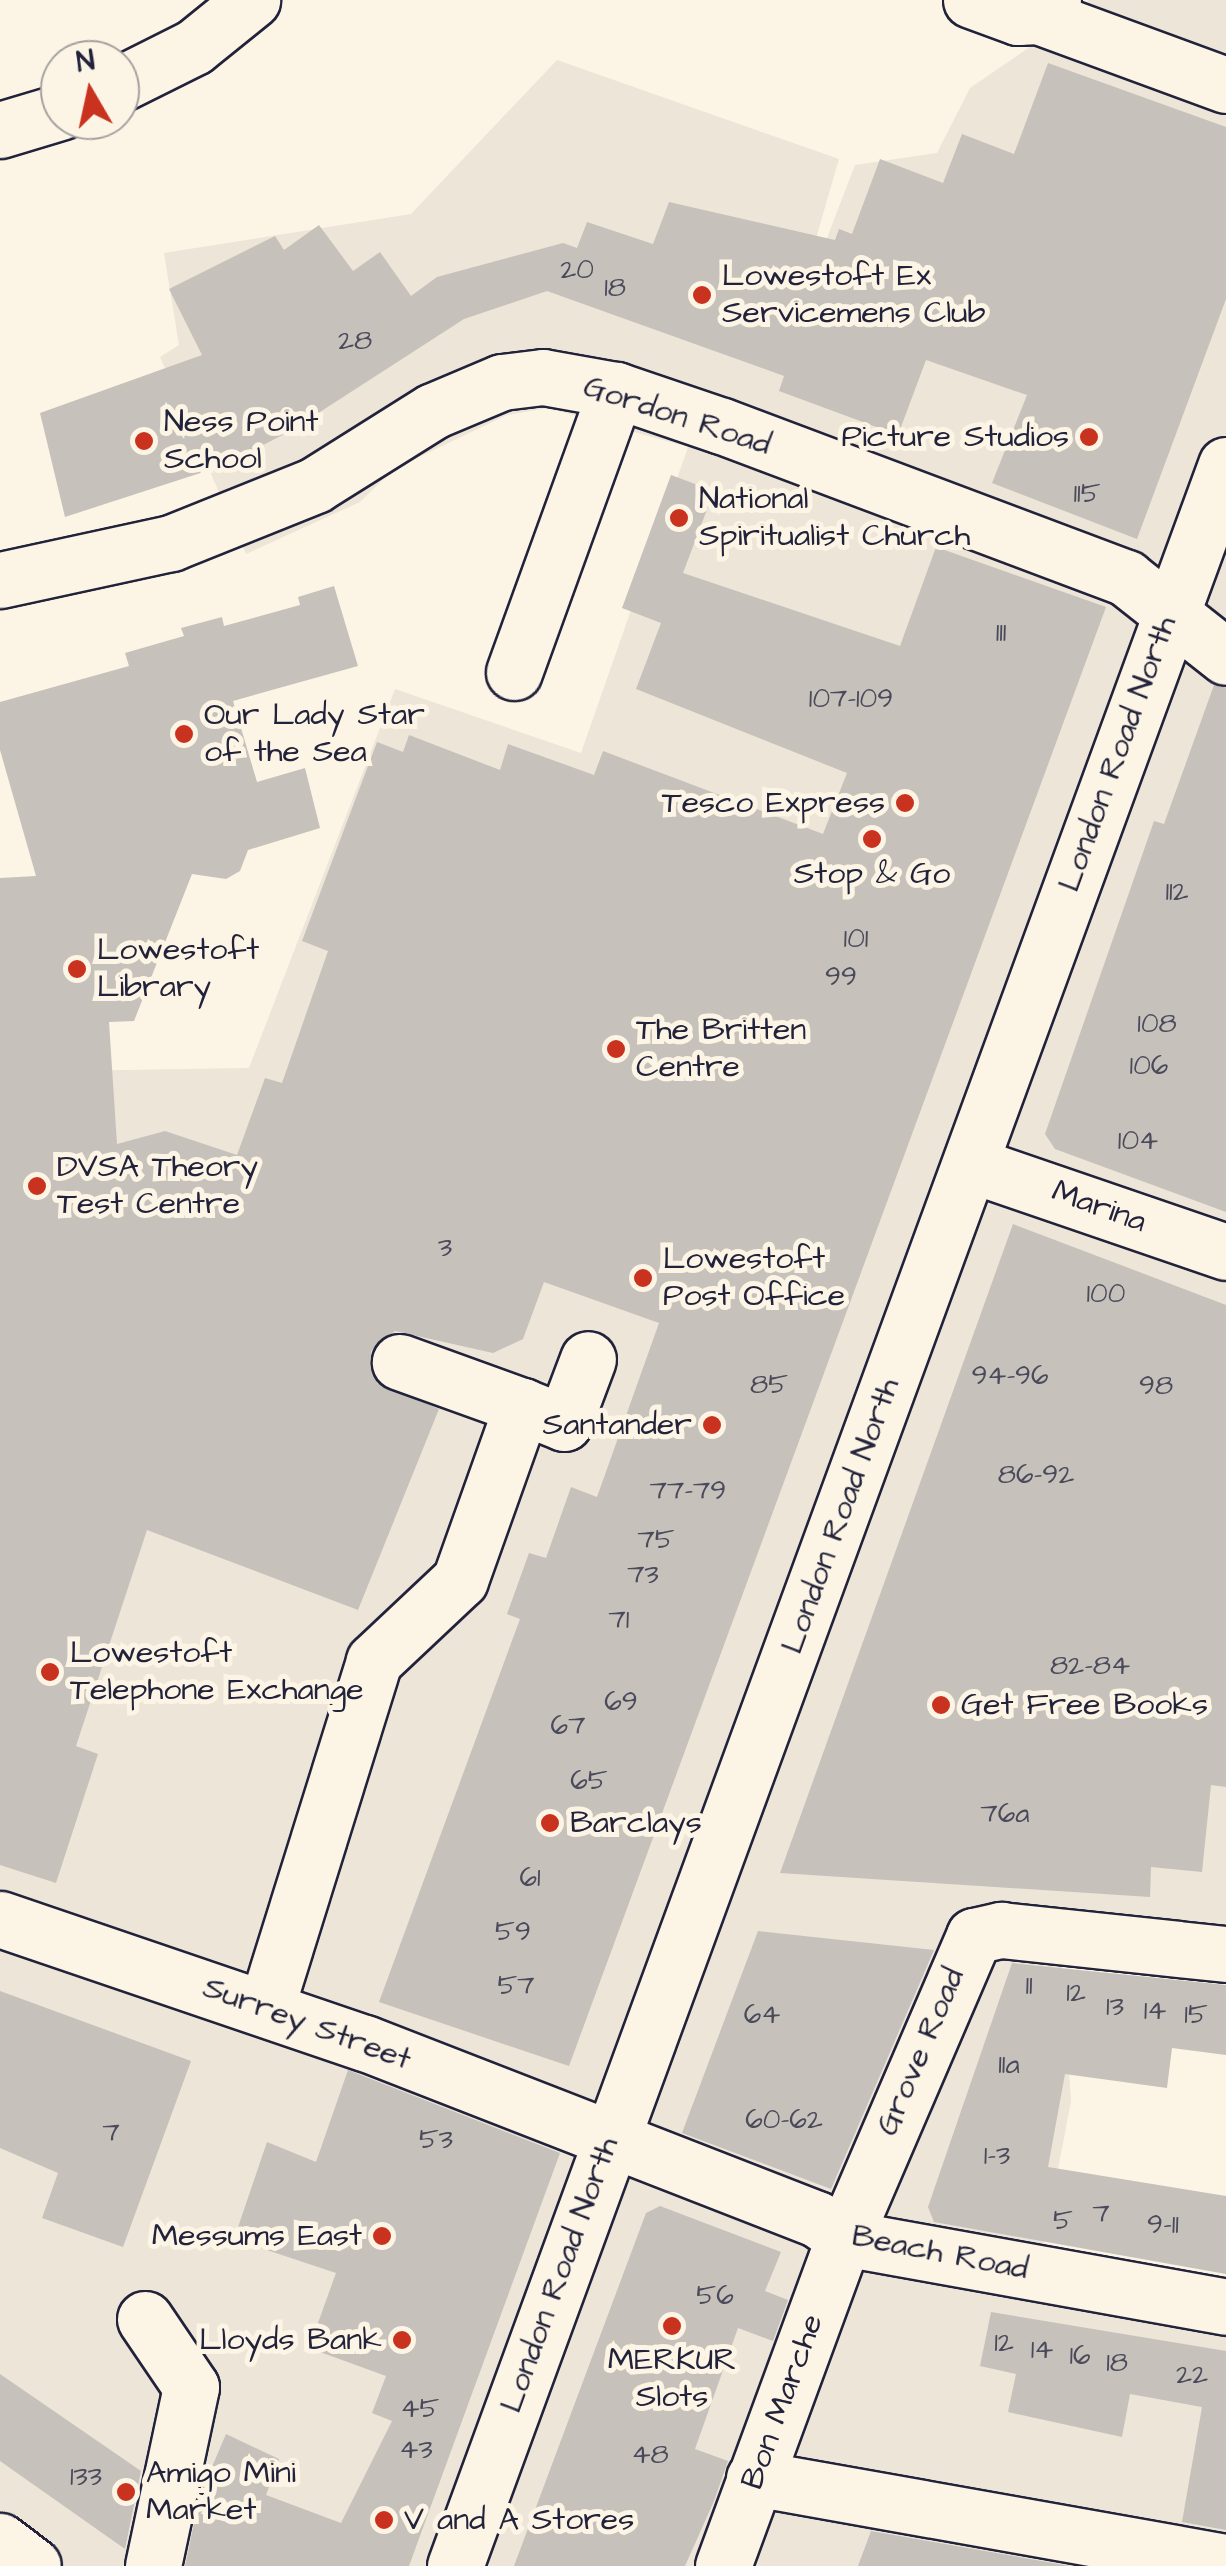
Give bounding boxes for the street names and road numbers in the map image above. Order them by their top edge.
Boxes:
street label: Gordon Road [579,368,775,464]
street label: London Road North [1050,611,1186,897]
street label: Marina [1047,1172,1151,1242]
street label: London Road North [773,1373,909,1659]
street label: Grove Road [869,1963,973,2141]
street label: Surrey Street [198,1969,416,2079]
street label: London Road North [492,2132,628,2418]
street label: Beach Road [849,2217,1031,2289]
street label: Bon Marche [734,2309,832,2495]

